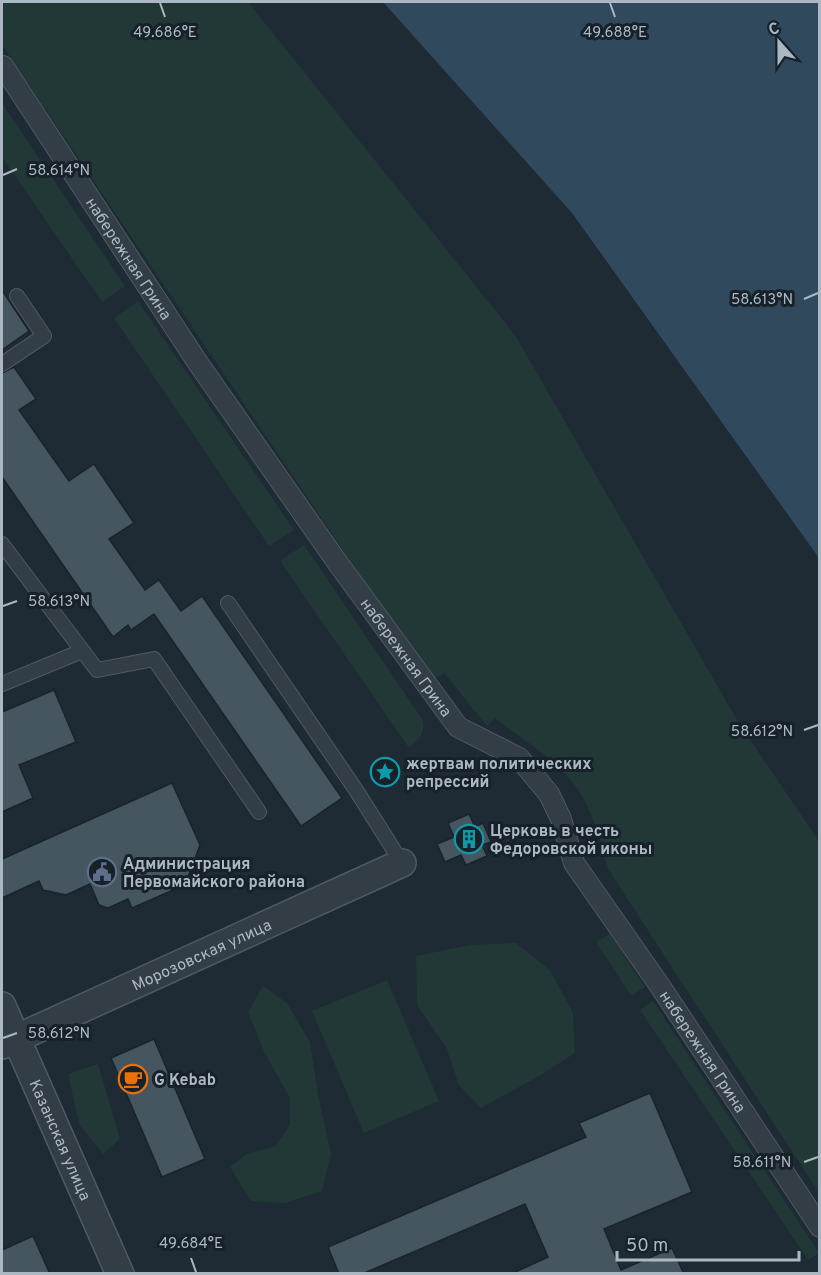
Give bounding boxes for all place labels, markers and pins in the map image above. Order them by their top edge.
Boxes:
place label: жертвам политических репрессий [406,755,591,793]
place icon: жертвам политических репрессий [369,756,401,788]
place label: Церковь в честь Федоровской иконы [490,822,652,860]
building icon: Церковь в честь Федоровской иконы [453,823,485,855]
place label: Администрация Первомайского района [123,855,305,893]
public building icon: Администрация Первомайского района [86,856,118,888]
cafe icon: G Kebab [117,1063,149,1095]
place label: G Kebab [154,1071,216,1091]

